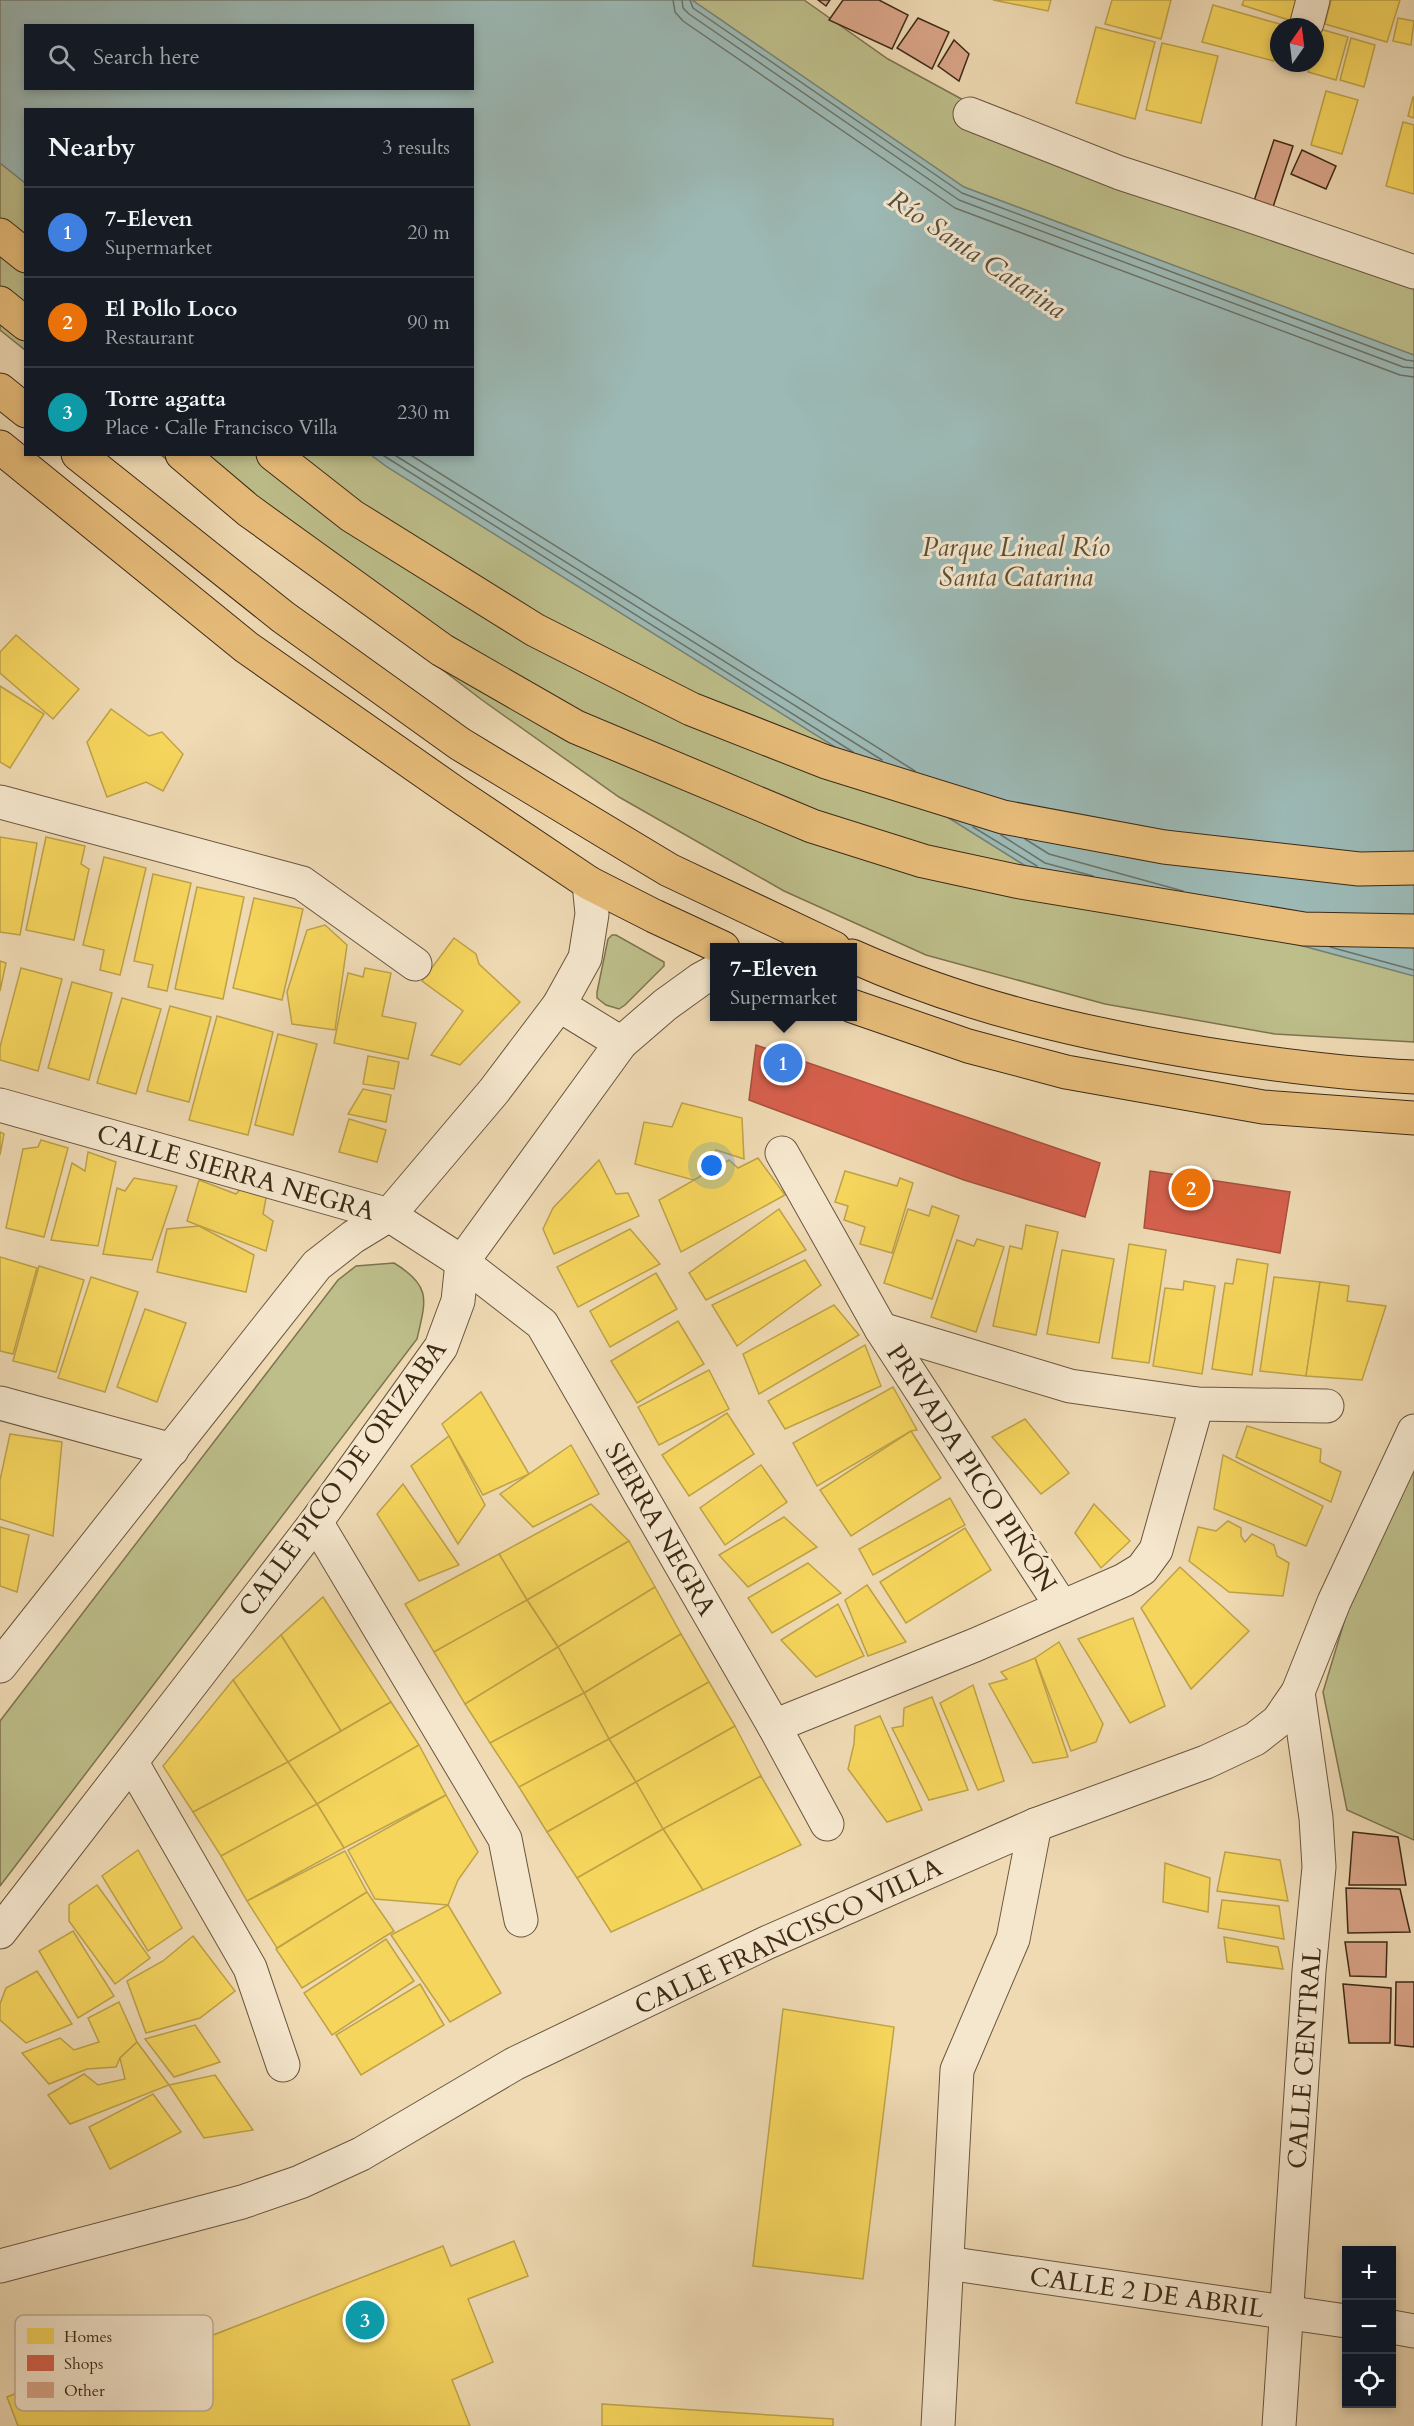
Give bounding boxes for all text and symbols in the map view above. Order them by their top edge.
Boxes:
north arrow [1270,18,1324,72]
search box [24,24,474,90]
icon: search [45,41,78,74]
text: Search here [93,42,200,72]
text: Nearby [48,130,136,165]
text: 3 results [382,134,450,161]
water label: Río Santa Catarina [880,181,1073,328]
text: 7-Eleven [105,204,193,234]
text: 1 [62,219,73,246]
text: 20 m [407,219,450,246]
text: Supermarket [105,234,212,261]
text: El Pollo Loco [105,294,237,324]
text: 2 [62,309,73,336]
text: 90 m [407,309,450,336]
text: Restaurant [105,324,194,351]
text: Torre agatta [105,384,226,414]
text: 3 [62,399,73,426]
text: 230 m [397,399,450,426]
text: Place · Calle Francisco Villa [105,414,338,441]
park label: Parque Lineal Río Santa Catarina [922,530,1110,595]
popup [710,943,857,1021]
text: 7-Eleven [730,954,818,984]
text: Supermarket [730,984,837,1011]
pin: 1 [764,1040,802,1086]
street label: CALLE SIERRA NEGRA [93,1116,379,1229]
your location [697,1151,726,1180]
pin: 2 [1172,1166,1210,1210]
street label: CALLE PICO DE ORIZABA [230,1333,455,1623]
street label: PRIVADA PICO PIÑÓN [878,1338,1065,1599]
street label: SIERRA NEGRA [597,1436,725,1623]
street label: CALLE FRANCISCO VILLA [629,1850,948,2023]
street label: CALLE CENTRAL [1279,1946,1330,2170]
map controls [1342,2246,1396,2408]
button: + [1342,2246,1396,2300]
street label: CALLE 2 DE ABRIL [1028,2259,1267,2326]
pin: 3 [346,2298,385,2342]
button: − [1342,2300,1396,2354]
legend [15,2315,213,2411]
text: Homes [64,2326,112,2348]
text: Shops [64,2353,103,2375]
button: locate [1342,2354,1396,2408]
text: Other [64,2380,105,2402]

